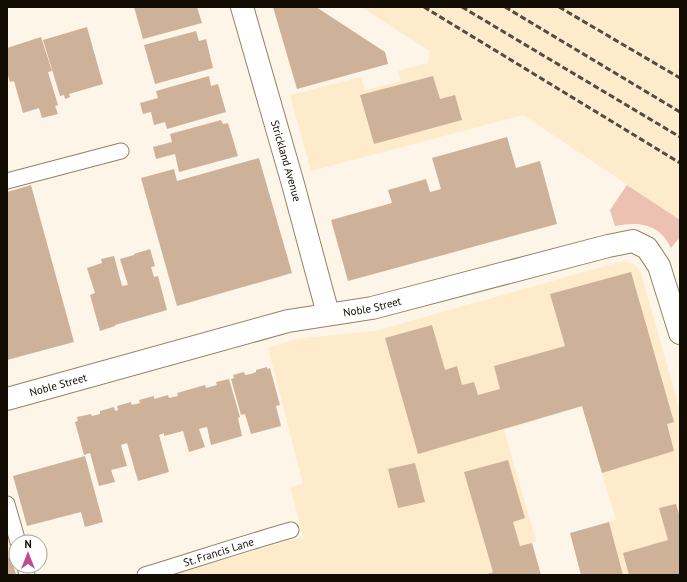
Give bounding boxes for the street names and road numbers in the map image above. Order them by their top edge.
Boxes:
street label: Strickland Avenue [268,118,305,203]
street label: Noble Street [342,294,403,319]
street label: Noble Street [28,370,89,399]
street label: St. Francis Lane [182,534,256,570]

